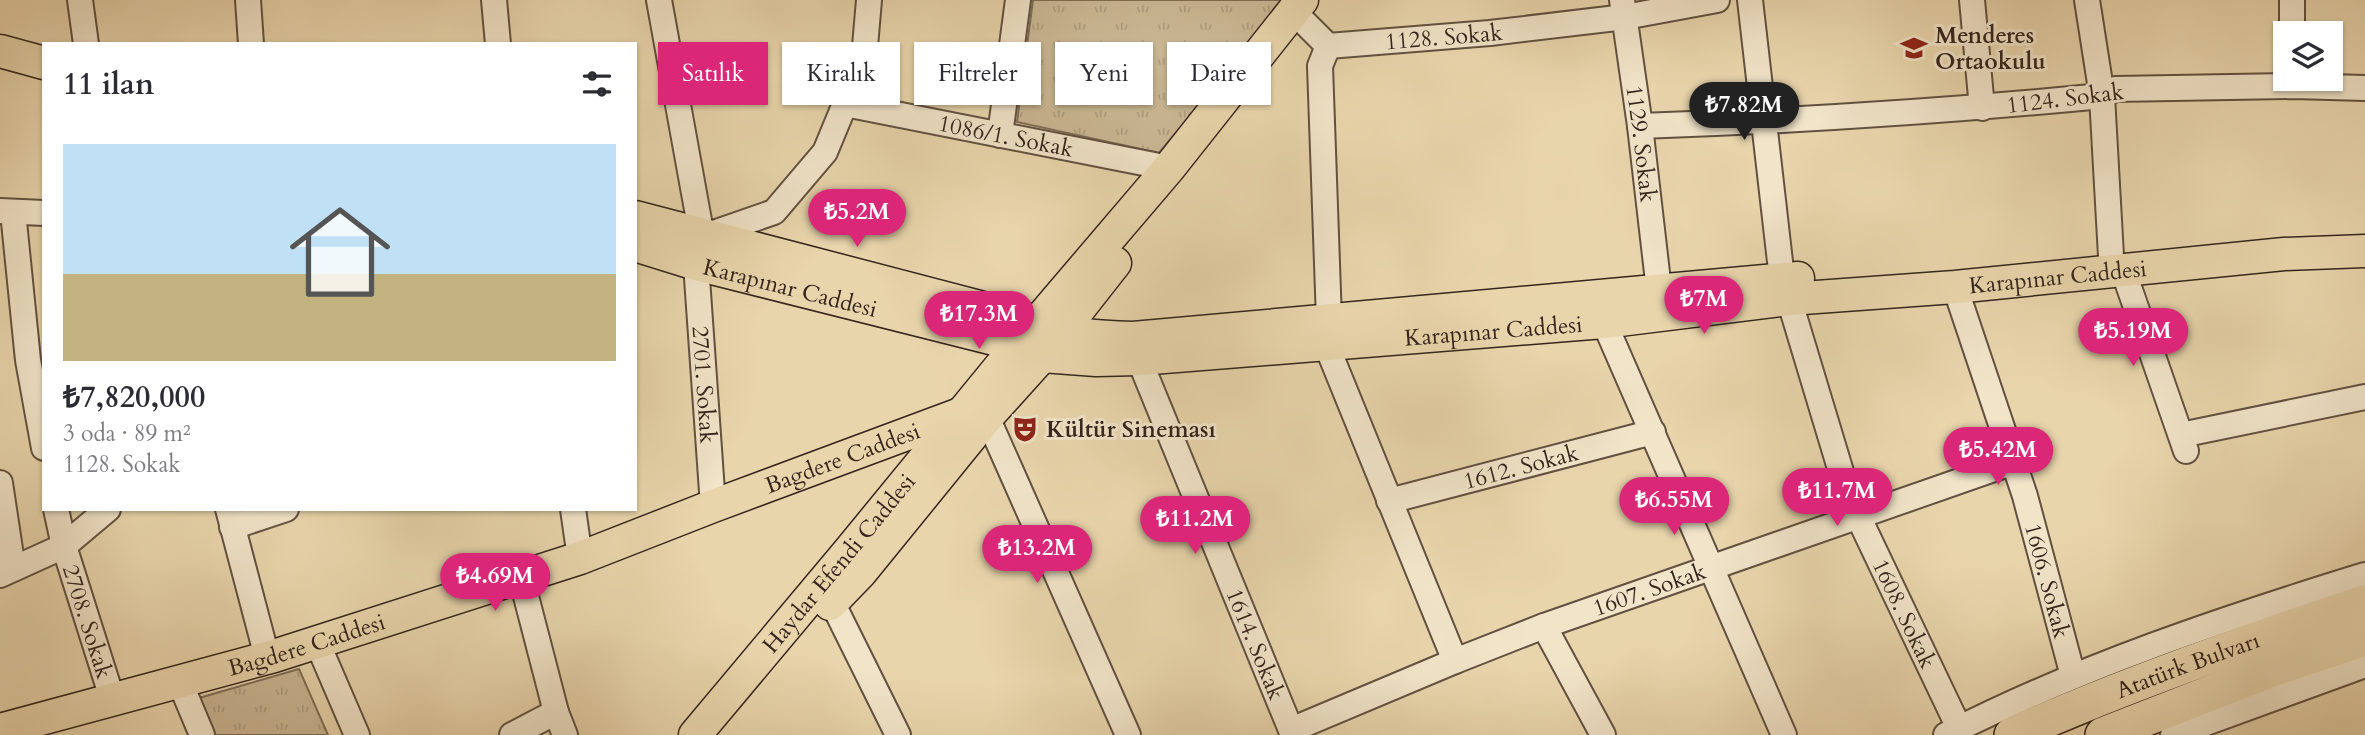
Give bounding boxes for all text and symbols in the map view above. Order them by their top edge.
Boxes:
street label: 1128. Sokak [1384,17,1505,57]
place label: Menderes Ortaokulu [1935,20,2046,77]
map controls [2273,21,2343,91]
button: layers [2273,21,2343,91]
school or university icon: Menderes Ortaokulu [1899,33,1929,63]
chip: Satılık [658,42,768,105]
chip: Kiralık [782,42,900,105]
chip: Filtreler [914,42,1041,105]
chip: Yeni [1055,42,1153,105]
chip: Daire [1167,42,1271,105]
text: 11 ilan [63,64,154,105]
icon: filters [578,65,616,103]
street label: 1124. Sokak [2005,76,2126,121]
pin: ₺7.82M [1687,82,1801,142]
street label: 1129. Sokak [1618,83,1664,205]
text: ₺7.82M [1705,89,1783,120]
street label: 1086/1. Sokak [936,108,1077,165]
icon: home [277,189,403,315]
pin: ₺5.2M [808,190,906,249]
text: ₺5.2M [824,196,890,227]
street label: Karapınar Caddesi [700,251,880,325]
street label: Karapınar Caddesi [1967,253,2148,302]
pin: ₺7M [1670,276,1738,336]
text: ₺7M [1680,283,1728,314]
pin: ₺17.3M [922,292,1036,351]
text: ₺17.3M [940,298,1018,329]
pin: ₺5.19M [2076,308,2190,368]
street label: Karapınar Caddesi [1403,309,1584,354]
text: ₺5.19M [2094,315,2172,346]
street label: 2701. Sokak [684,325,724,445]
text: ₺7,820,000 [63,377,205,418]
theatre icon: Kültür Sineması [1010,414,1040,444]
place label: Kültür Sineması [1046,414,1216,445]
street label: Bagdere Caddesi [761,415,924,501]
text: 3 oda · 89 m² [63,418,191,449]
pin: ₺5.42M [1941,428,2055,487]
text: ₺5.42M [1959,434,2037,465]
street label: 1612. Sokak [1460,437,1582,497]
text: 1128. Sokak [63,449,181,480]
street label: Haydar Efendi Caddesi [755,467,923,660]
pin: ₺11.7M [1780,468,1894,528]
text: ₺11.7M [1798,475,1876,506]
pin: ₺6.55M [1617,477,1731,537]
text: ₺6.55M [1635,484,1713,515]
pin: ₺11.2M [1138,496,1252,556]
text: ₺11.2M [1156,503,1234,534]
street label: 1606. Sokak [2017,520,2077,642]
pin: ₺13.2M [980,526,1094,585]
text: ₺13.2M [998,532,1076,563]
pin: ₺4.69M [438,554,552,613]
street label: 1608. Sokak [1865,554,1944,674]
street label: 1607. Sokak [1589,556,1711,624]
text: ₺4.69M [456,560,534,591]
street label: 2708. Sokak [55,561,120,683]
street label: 1614. Sokak [1219,584,1292,705]
street label: Bagdere Caddesi [224,606,389,684]
street label: Atatürk Bulvarı [2111,625,2264,706]

